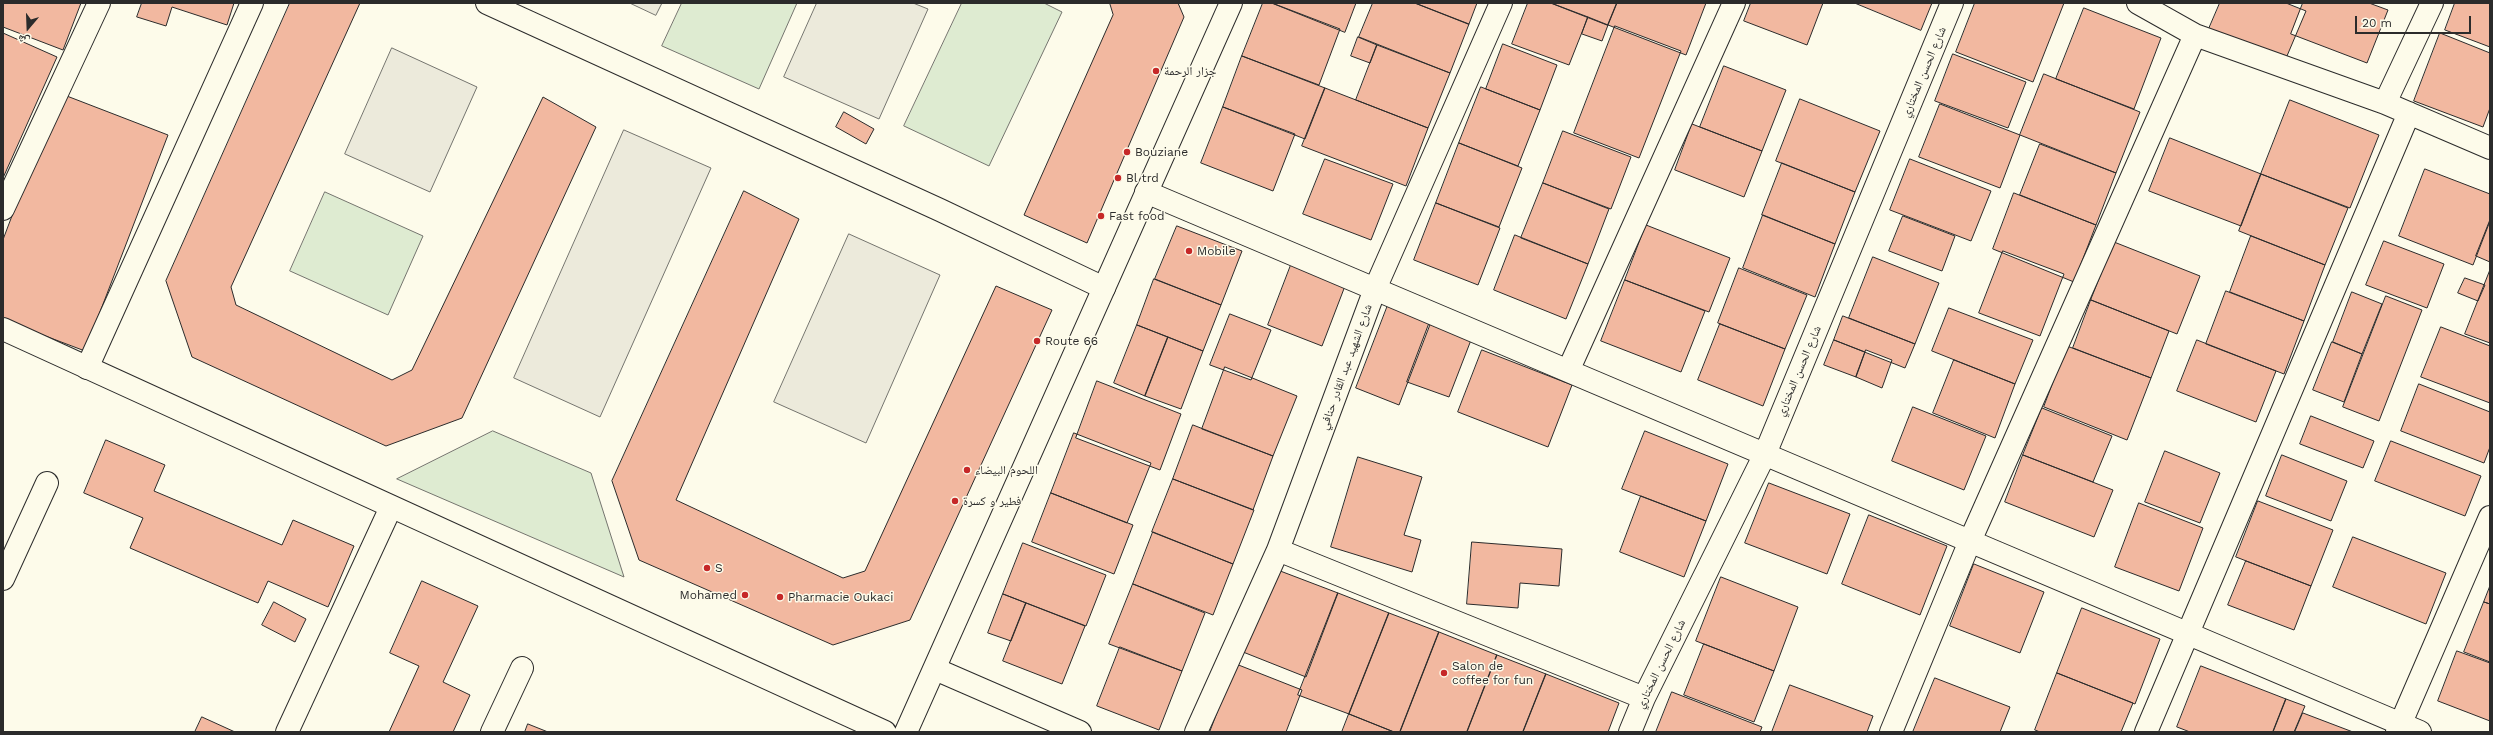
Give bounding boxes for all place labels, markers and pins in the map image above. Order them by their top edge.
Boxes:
place label: جزار الرحمة [1164,64,1216,78]
marker: جزار الرحمة [1151,66,1161,76]
place label: Bouziane [1135,145,1188,159]
marker: Bouziane [1122,147,1132,157]
place label: Bl trd [1126,171,1159,185]
marker: Bl trd [1113,173,1123,183]
place label: Fast food [1109,209,1164,223]
marker: Fast food [1096,211,1106,221]
place label: Mobile [1197,244,1236,258]
marker: Mobile [1184,246,1194,256]
place label: Route 66 [1045,334,1098,348]
marker: Route 66 [1032,336,1042,346]
place label: اللحوم البيضاء [975,463,1038,477]
marker: اللحوم البيضاء [962,465,972,475]
place label: فطير و كسرة [963,494,1021,508]
marker: فطير و كسرة [950,496,960,506]
place label: S [715,561,723,575]
marker: S [702,563,712,573]
place label: Mohamed [680,588,737,602]
marker: Mohamed [740,590,750,600]
place label: Pharmacie Oukaci [788,590,893,604]
marker: Pharmacie Oukaci [775,592,785,602]
place label: Salon de coffee for fun [1452,659,1533,687]
marker: Salon de coffee for fun [1439,668,1449,678]

